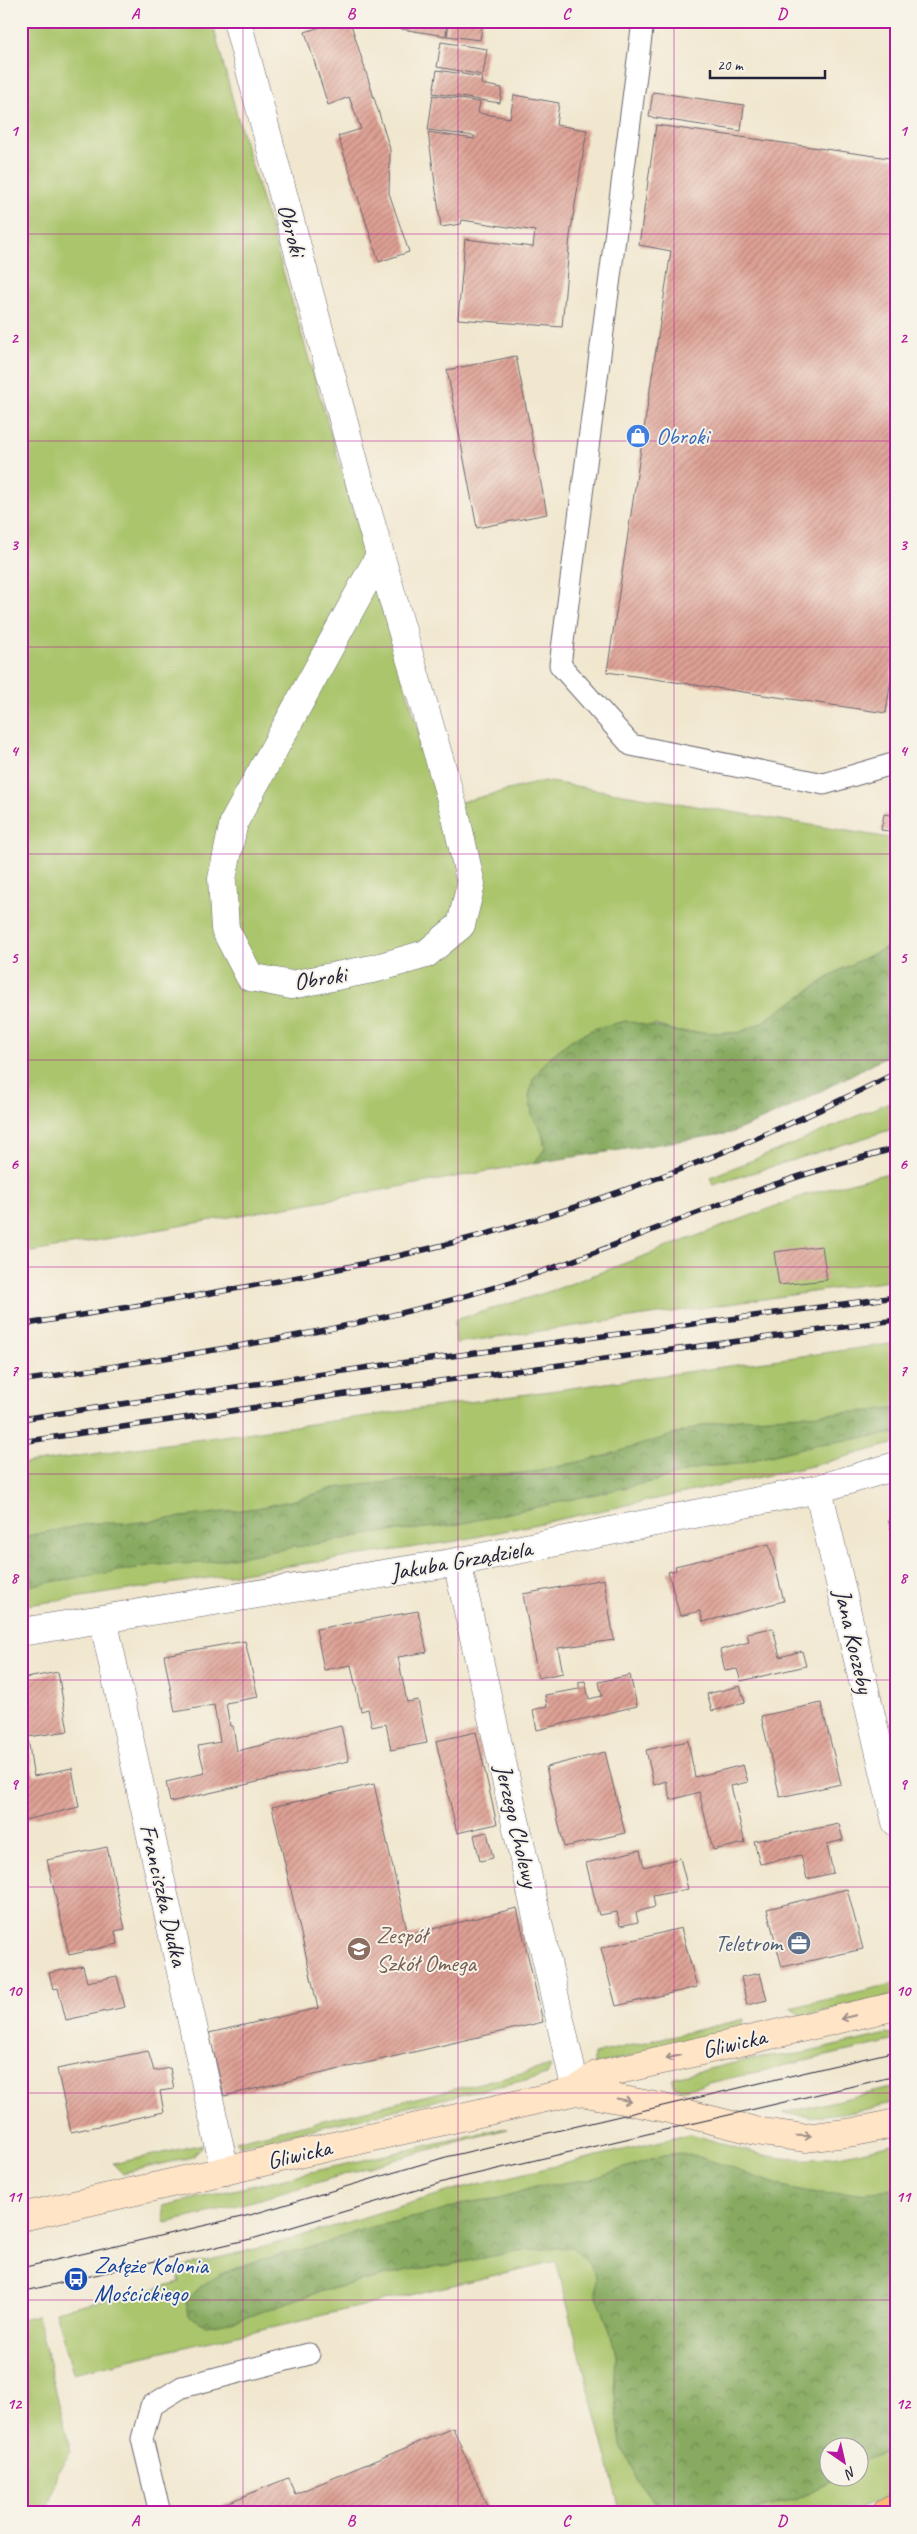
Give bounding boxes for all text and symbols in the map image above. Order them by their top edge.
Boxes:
text: A [131,4,141,24]
text: B [347,4,357,24]
text: C [562,4,572,24]
text: D [777,4,788,24]
scale bar [710,48,824,80]
text: 20 m [717,56,744,75]
text: 1 [10,121,19,141]
text: 1 [899,121,908,141]
street label: Obroki [271,201,314,262]
text: 2 [10,328,19,348]
text: 2 [899,328,908,348]
place label: Obroki [656,421,711,451]
shop icon: Obroki [625,423,651,449]
text: 3 [10,535,19,555]
text: 3 [899,535,908,555]
text: 4 [10,741,19,761]
text: 4 [899,741,908,761]
text: 5 [11,948,20,968]
text: 5 [900,948,909,968]
street label: Obroki [292,959,351,997]
text: 6 [10,1154,19,1174]
text: 6 [899,1154,908,1174]
text: 7 [10,1361,19,1381]
text: 7 [899,1361,908,1381]
street label: Jakuba Grządziela [387,1532,536,1587]
text: 8 [10,1568,19,1588]
text: 8 [899,1568,908,1588]
street label: Jana Koczeby [827,1585,881,1698]
street label: Jerzego Cholewy [488,1761,546,1892]
text: 9 [10,1774,19,1794]
text: 9 [899,1774,908,1794]
street label: Franciszka Dudka [133,1821,195,1970]
place label: Zespół Szkół Omega [376,1920,477,1978]
place label: Teletrom [715,1928,785,1958]
office icon: Teletrom [786,1930,812,1956]
school or university icon: Zespół Szkół Omega [346,1936,372,1962]
text: 10 [7,1981,23,2001]
text: 10 [896,1981,912,2001]
one-way arrow [841,2013,857,2022]
street label: Gliwicka [699,2021,771,2065]
one-way arrow [665,2053,681,2062]
one-way arrow [615,2096,631,2106]
street label: Gliwicka [264,2132,336,2176]
one-way arrow [796,2132,812,2141]
text: 11 [7,2187,23,2207]
text: 11 [896,2187,912,2207]
place label: Załęże Kolonia Mościckiego [94,2250,209,2308]
bus stop icon: Załęże Kolonia Mościckiego [63,2266,89,2292]
text: 12 [7,2394,23,2414]
text: 12 [896,2394,912,2414]
north arrow [820,2436,870,2486]
text: N [841,2463,859,2483]
text: A [131,2511,141,2531]
text: B [347,2511,357,2531]
text: C [562,2511,572,2531]
text: D [777,2511,788,2531]

